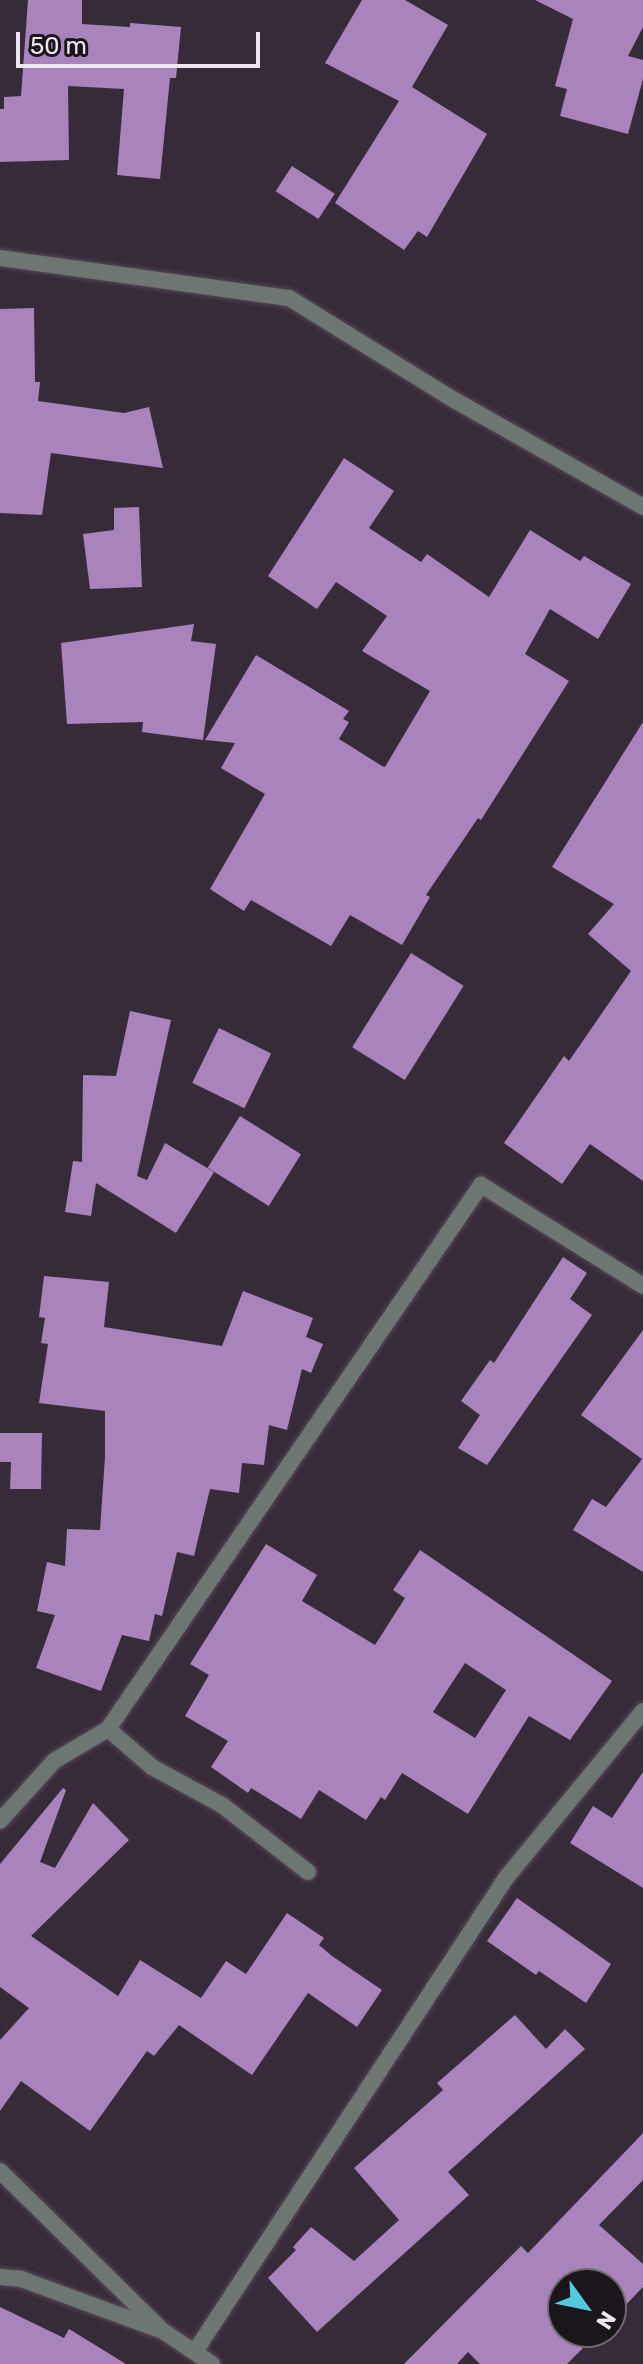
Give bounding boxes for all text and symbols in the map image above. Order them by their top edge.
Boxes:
scale bar [20,16,264,66]
text: 50 m [30,32,87,60]
north arrow [547,2268,627,2348]
text: N [590,2306,622,2334]

